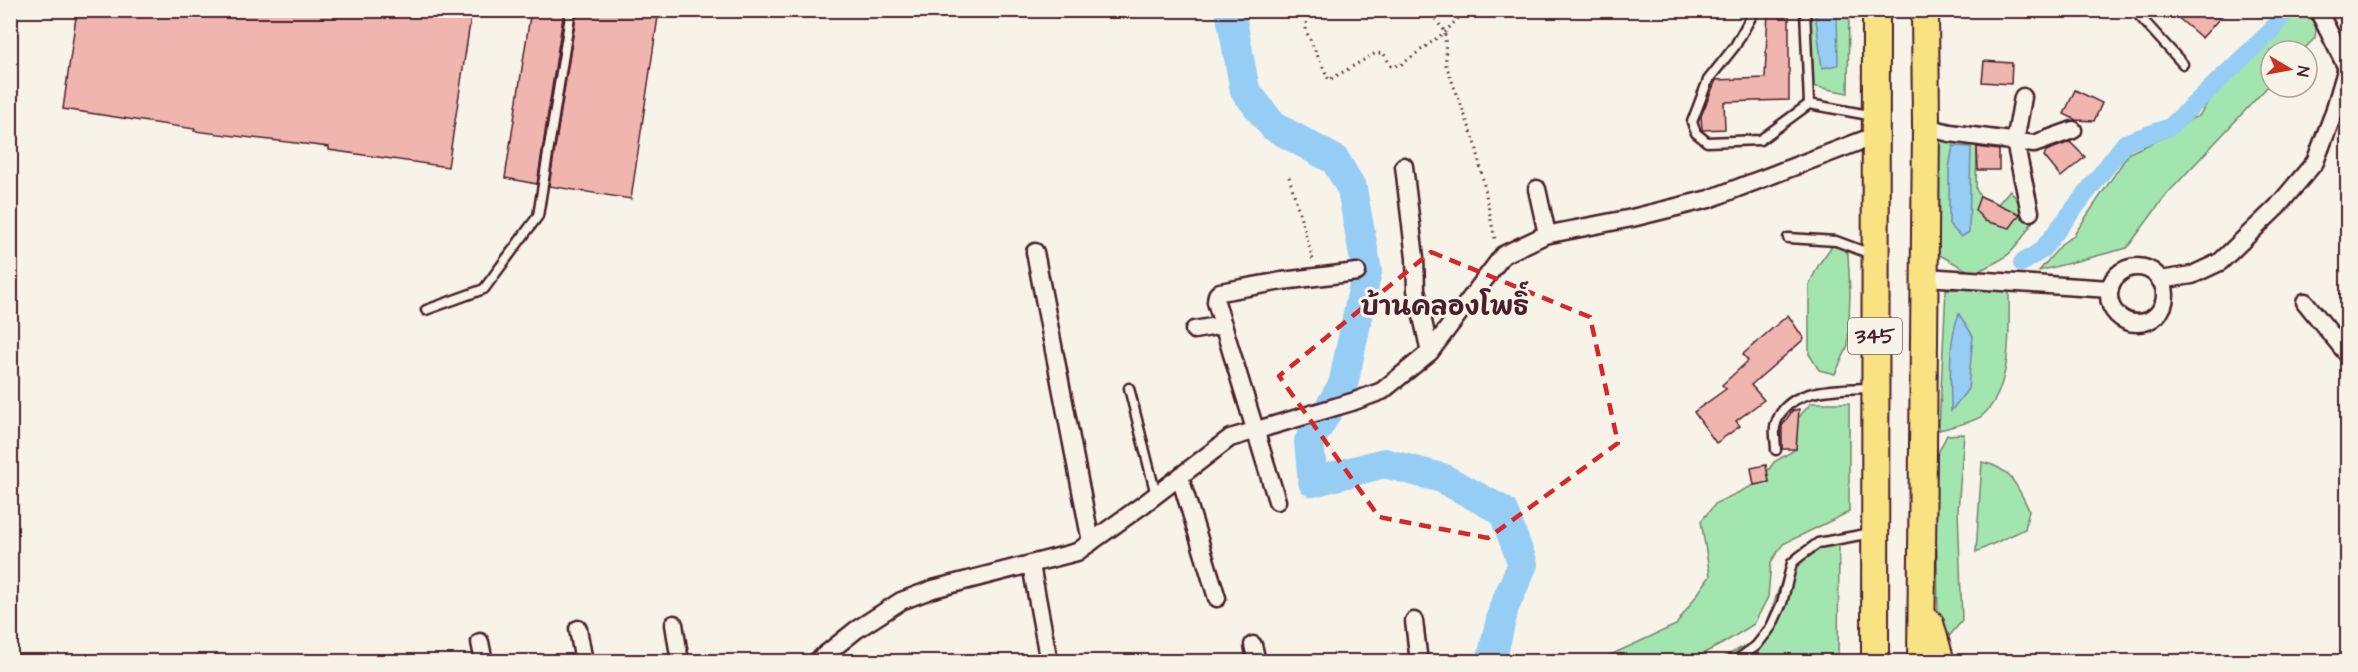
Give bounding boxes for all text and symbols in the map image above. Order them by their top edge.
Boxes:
north arrow [2259,39,2319,99]
text: N [2291,65,2314,78]
district label: บ้านคลองโพธิ์ [1361,281,1529,325]
road number: 345 [1848,318,1902,354]

